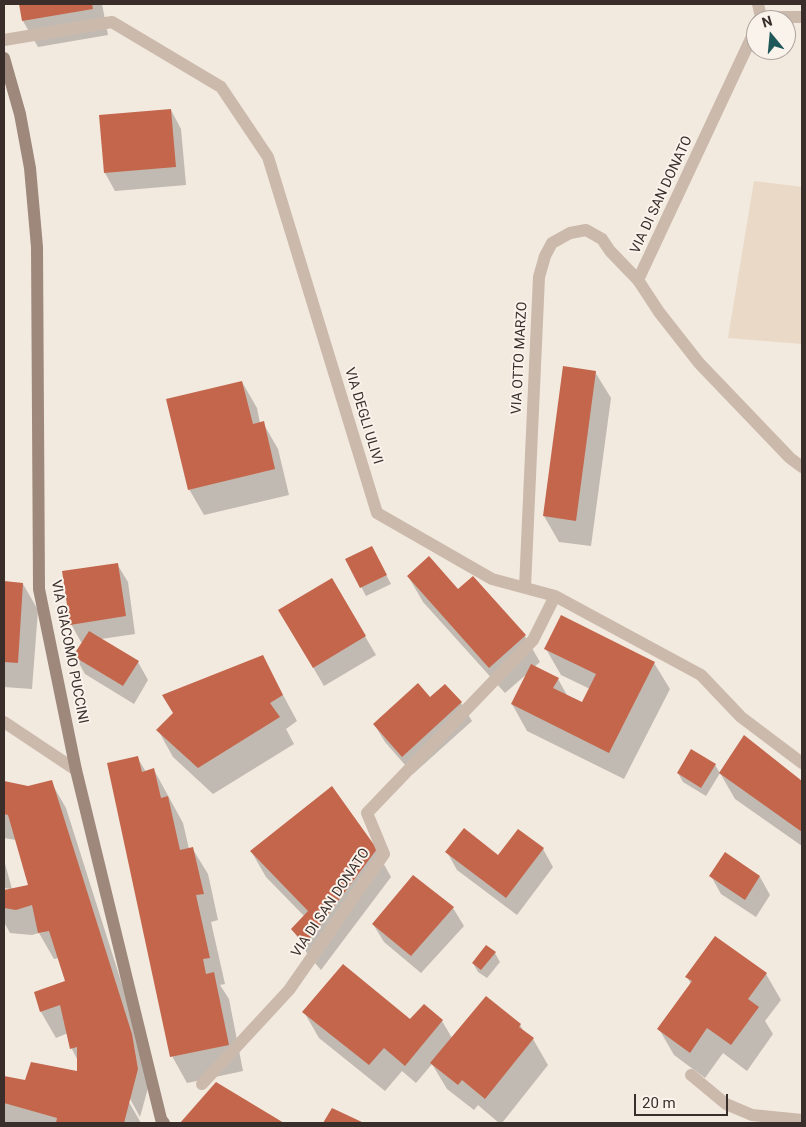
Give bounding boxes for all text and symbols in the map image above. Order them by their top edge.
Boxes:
north arrow [746,10,796,60]
text: N [760,13,774,31]
street label: VIA DI SAN DONATO [627,134,697,256]
street label: VIA OTTO MARZO [509,301,531,415]
street label: VIA DEGLI ULIVI [340,366,386,466]
street label: VIA GIACOMO PUCCINI [47,579,91,725]
street label: VIA DI SAN DONATO [288,845,374,961]
scale bar [636,1084,730,1116]
text: 20 m [642,1094,676,1112]

